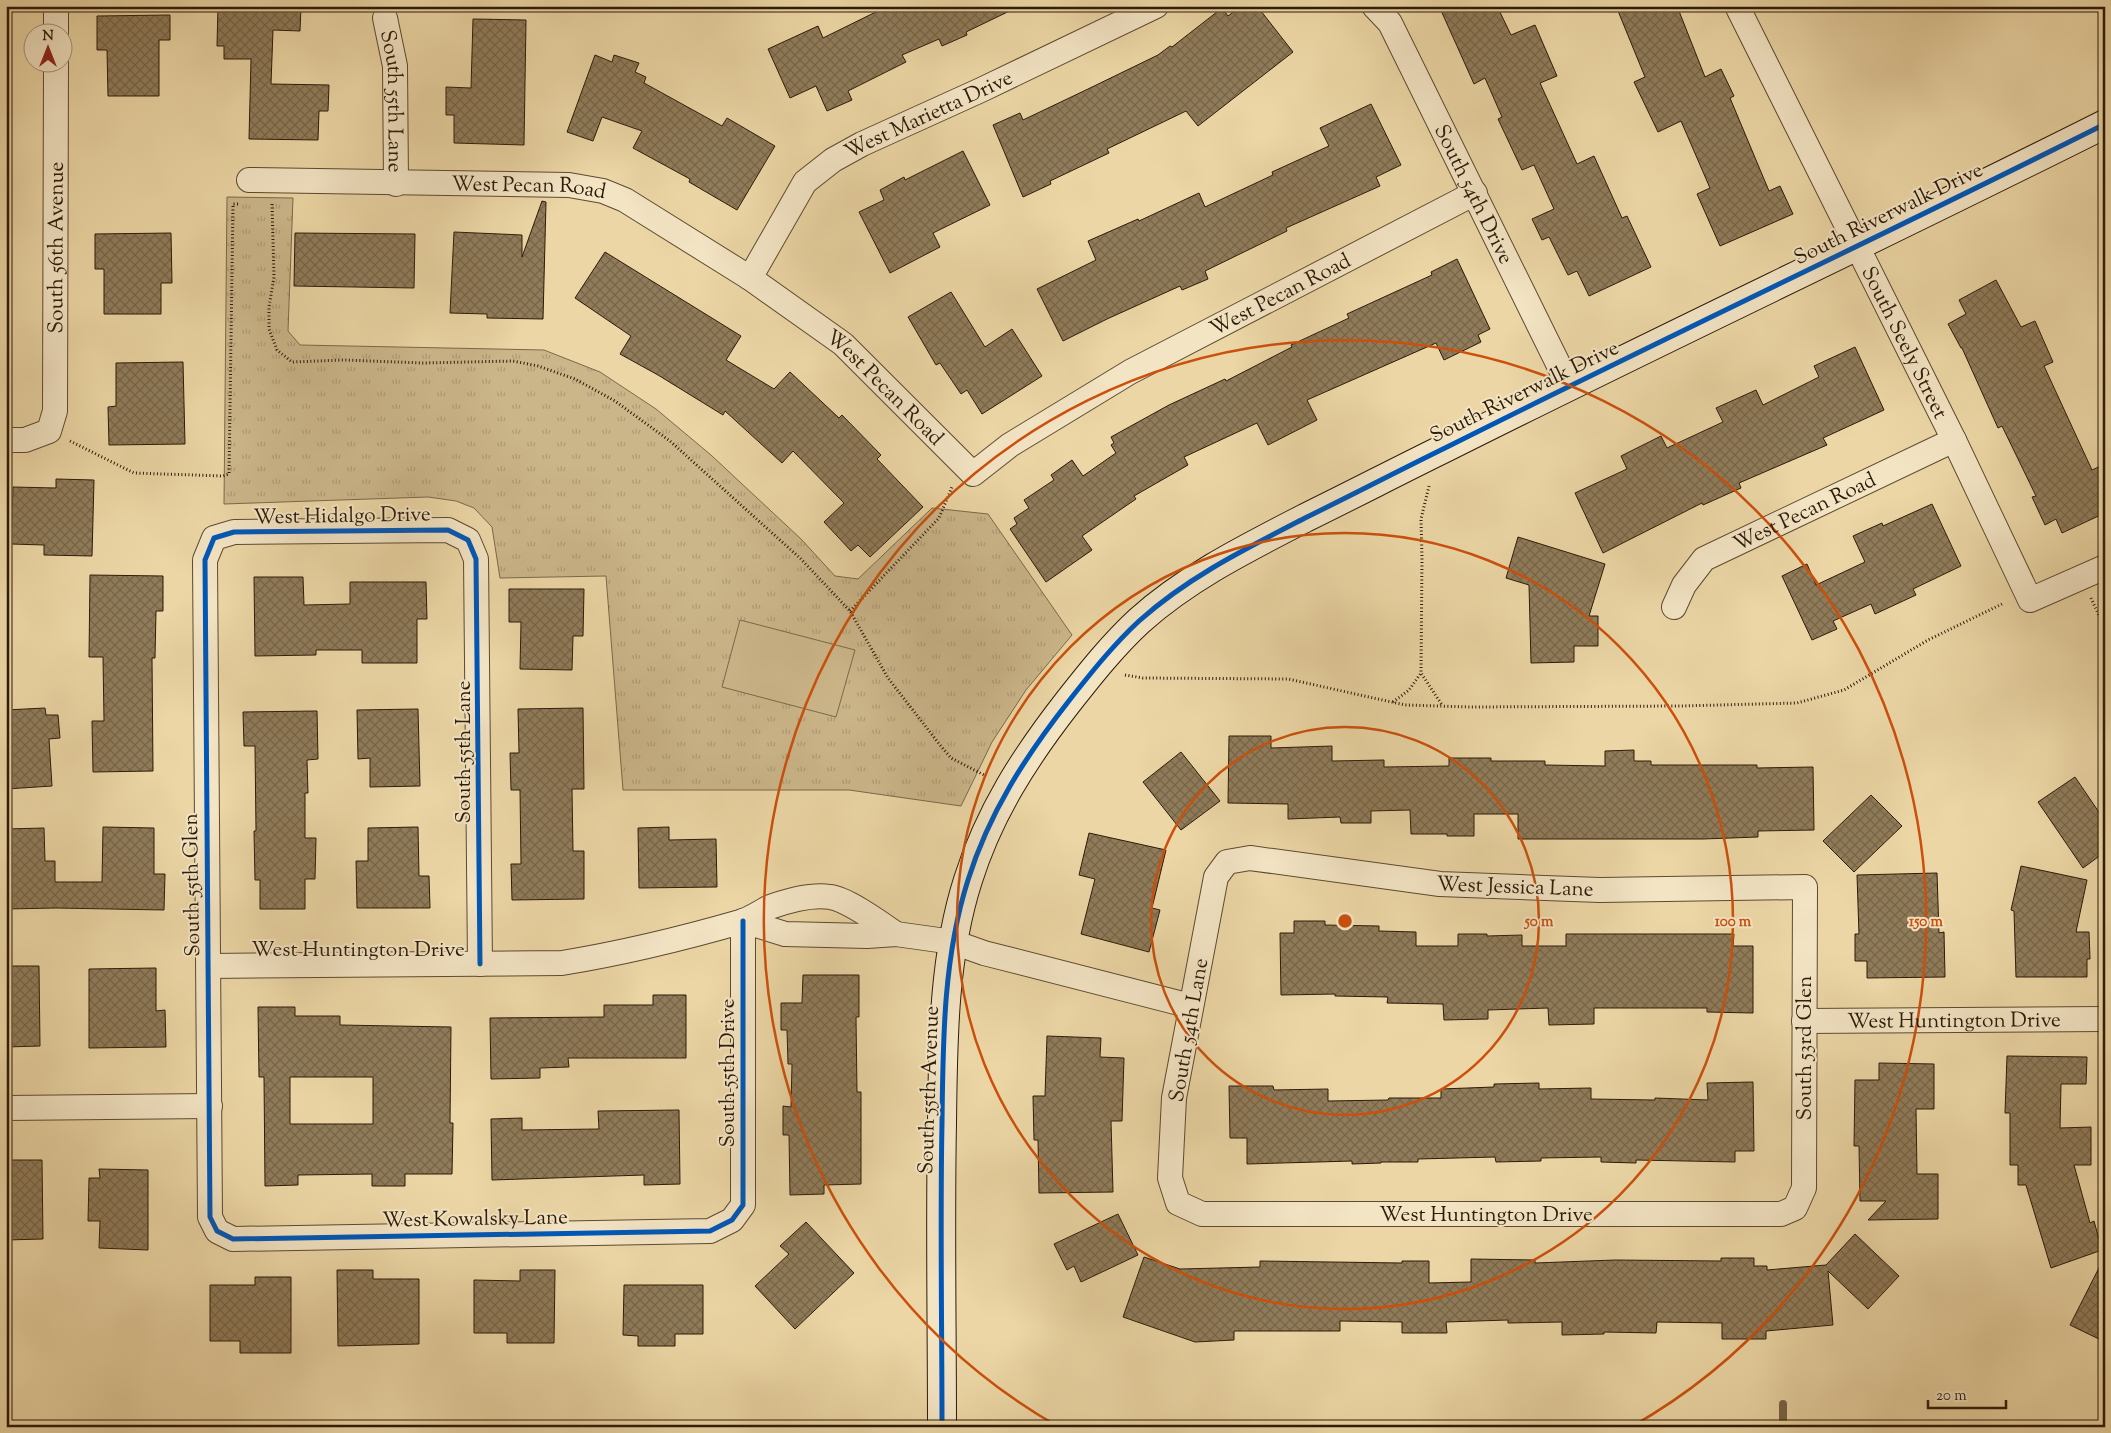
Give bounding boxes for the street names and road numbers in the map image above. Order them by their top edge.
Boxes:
street label: South 55th Lane [371,28,409,173]
street label: West Marietta Drive [840,64,1018,168]
street label: South 54th Drive [1425,120,1520,270]
street label: South Riverwalk Drive [1789,156,1988,274]
street label: South 56th Avenue [42,162,73,333]
street label: West Pecan Road [451,170,608,208]
street label: West Pecan Road [1205,247,1357,345]
street label: South Seely Street [1853,262,1954,425]
street label: West Pecan Road [819,323,950,454]
street label: South Riverwalk Drive [1425,334,1624,452]
street label: West Pecan Road [1729,466,1882,560]
street label: West Hidalgo Drive [253,500,431,534]
street label: South 55th Lane [450,681,480,823]
street label: South 55th Glen [177,813,209,957]
street label: West Jessica Lane [1436,870,1594,906]
street label: West Huntington Drive [251,936,465,966]
street label: South 54th Lane [1163,956,1217,1105]
street label: South 53rd Glen [1791,976,1821,1120]
street label: South 55th Drive [714,998,744,1148]
street label: South 55th Avenue [912,1005,948,1175]
street label: West Huntington Drive [1847,1006,2061,1038]
street label: West Huntington Drive [1379,1201,1593,1231]
street label: West Kowalsky Lane [382,1203,568,1237]

